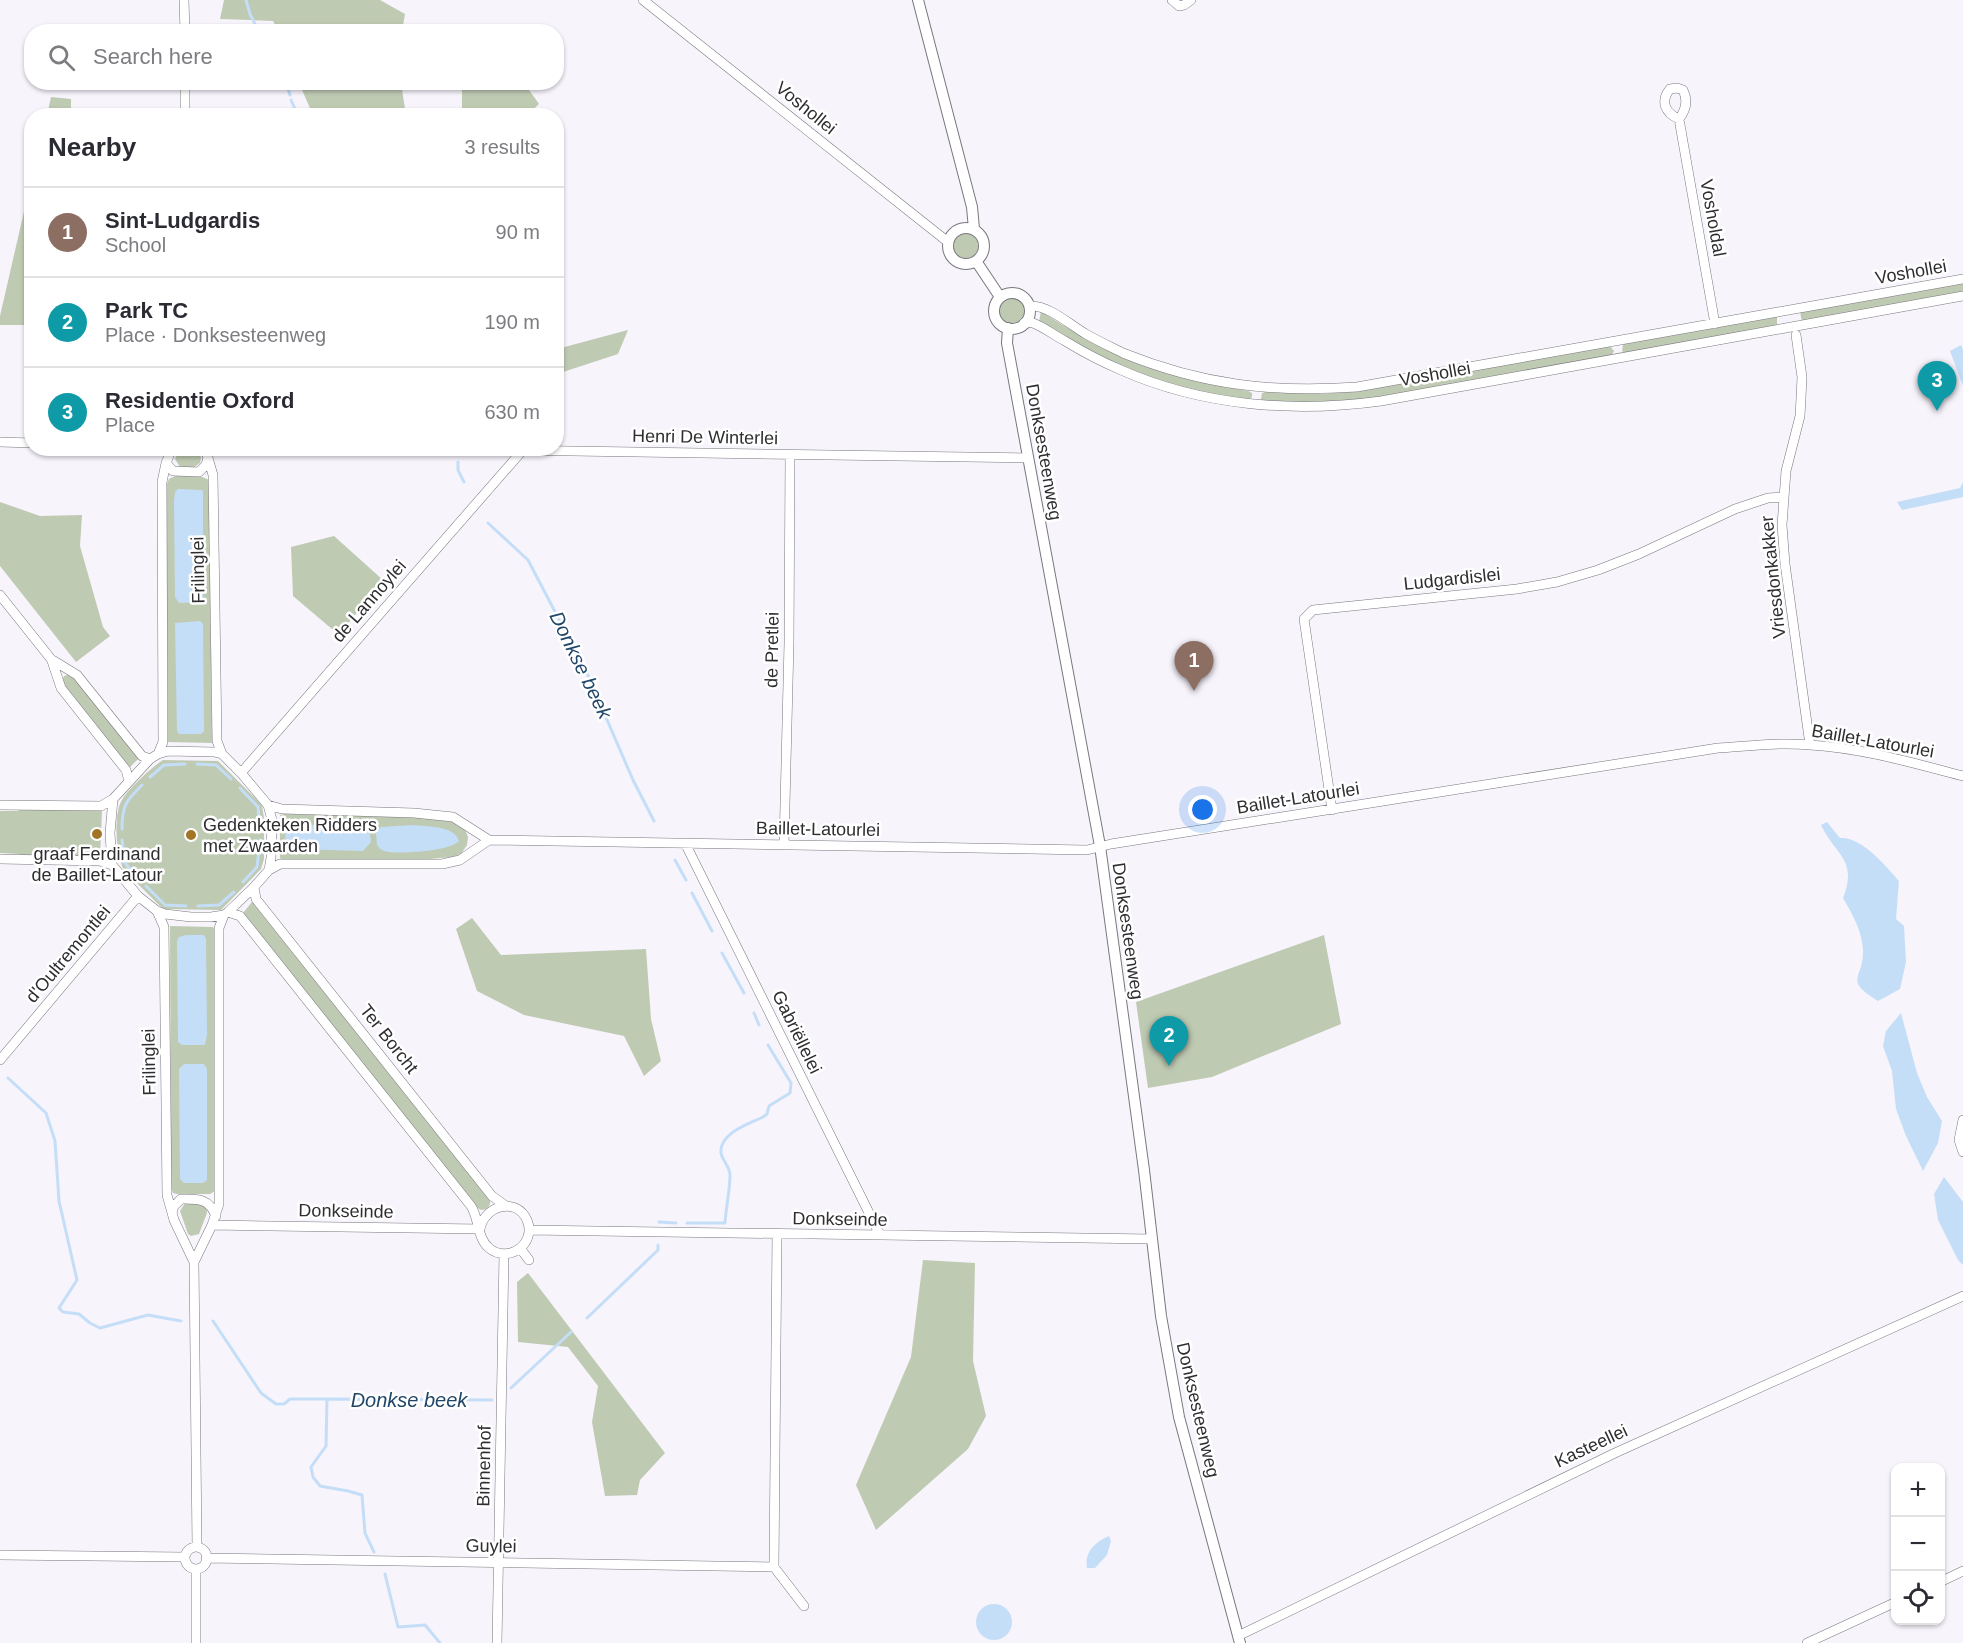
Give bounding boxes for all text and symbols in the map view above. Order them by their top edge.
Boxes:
search box [24,24,564,90]
icon: search [45,41,78,74]
text: Search here [93,44,213,69]
street label: Voshollei [772,78,840,138]
text: Nearby [48,132,136,162]
text: 3 results [464,136,540,158]
street label: Vosholdal [1696,178,1730,258]
text: Sint-Ludgardis [105,208,260,233]
text: 1 [62,221,73,243]
text: 90 m [496,221,540,243]
text: School [105,234,166,256]
street label: Voshollei [1874,256,1948,288]
text: Park TC [105,298,188,323]
text: 2 [62,311,73,333]
text: 190 m [484,311,540,333]
text: Place · Donksesteenweg [105,324,326,346]
street label: Voshollei [1398,358,1472,390]
pin: 3 [1918,362,1956,411]
street label: Donksesteenweg [1022,382,1066,522]
text: Residentie Oxford [105,388,294,413]
text: 3 [62,401,73,423]
text: 630 m [484,401,540,423]
text: Place [105,414,155,436]
street label: Henri De Winterlei [632,426,778,448]
street label: Vriesdonkakker [1757,515,1789,639]
street label: Frilinglei [187,536,209,604]
street label: de Lannoylei [328,556,410,646]
street label: Ludgardislei [1403,564,1501,594]
water label: Donkse beek [546,608,617,723]
street label: de Pretlei [761,612,783,688]
pin: 1 [1174,642,1214,691]
street label: Baillet-Latourlei [1810,720,1936,762]
street label: Baillet-Latourlei [1235,778,1361,818]
your location [1188,795,1217,824]
place label: Gedenkteken Ridders met Zwaarden [203,815,377,856]
street label: Baillet-Latourlei [756,818,880,840]
marker: graaf Ferdinand de Baillet-Latour [90,827,104,841]
marker: Gedenkteken Ridders met Zwaarden [184,828,198,842]
place label: graaf Ferdinand de Baillet-Latour [31,844,163,885]
street label: Donksesteenweg [1108,861,1148,1001]
street label: d'Oultremontlei [22,901,114,1007]
street label: Gabriëllelei [768,987,826,1077]
street label: Ter Borcht [356,1001,422,1077]
pin: 2 [1150,1016,1188,1066]
street label: Frilinglei [138,1028,160,1096]
street label: Donkseinde [298,1200,394,1222]
street label: Donkseinde [792,1208,888,1230]
street label: Donksesteenweg [1173,1340,1223,1480]
water label: Donkse beek [351,1389,468,1411]
street label: Kasteellei [1551,1420,1631,1472]
street label: Binnenhof [473,1424,495,1507]
map controls [1891,1463,1945,1625]
button: + [1891,1463,1945,1517]
button: − [1891,1517,1945,1571]
street label: Guylei [465,1536,517,1556]
button: locate [1891,1571,1945,1625]

